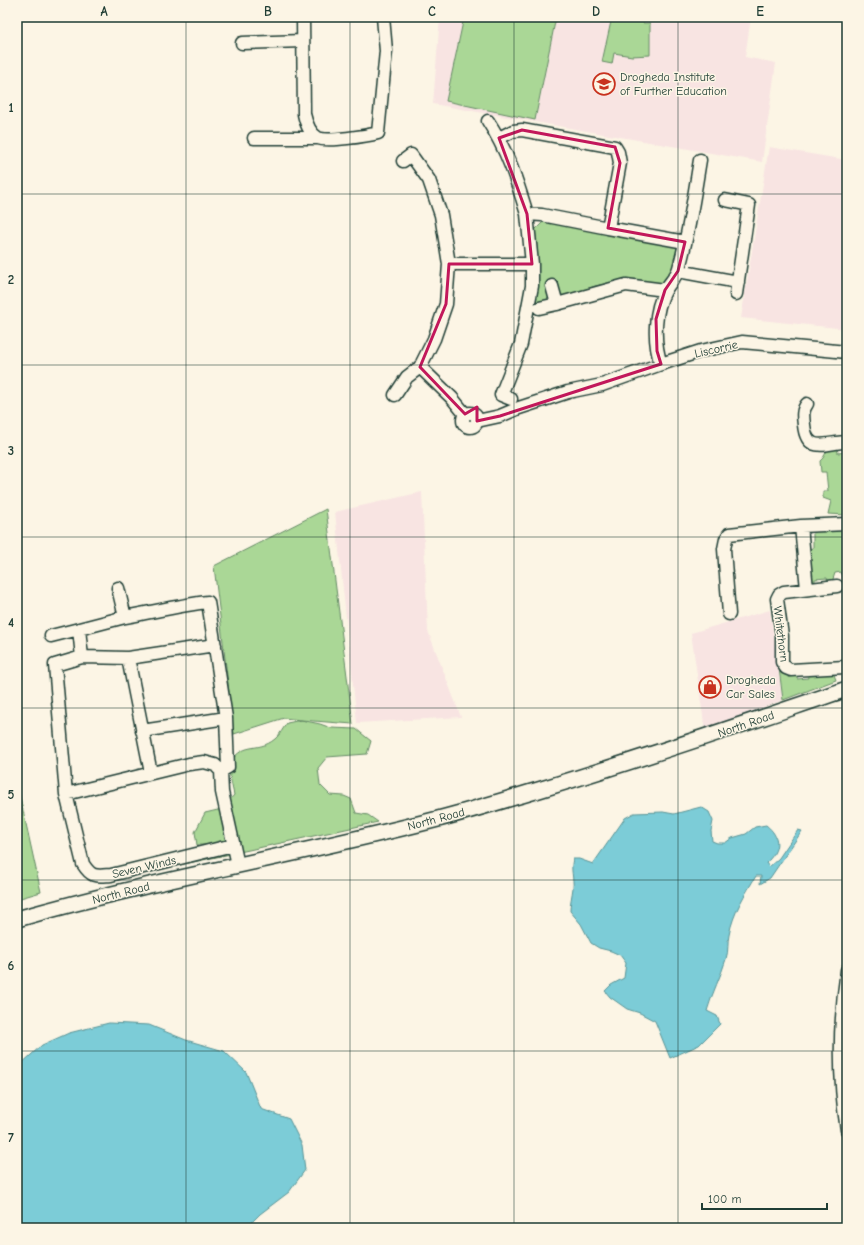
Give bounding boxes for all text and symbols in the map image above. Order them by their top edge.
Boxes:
text: A [100,4,108,19]
text: B [264,4,272,19]
text: C [428,4,436,19]
text: D [592,4,600,19]
text: E [756,4,764,19]
place label: Drogheda Institute of Further Education [620,70,727,98]
school or university icon: Drogheda Institute of Further Education [591,71,617,97]
text: 1 [8,100,14,115]
text: 2 [8,272,14,287]
street label: Liscorrie [693,337,739,361]
text: 3 [8,443,14,458]
street label: Whitethorn [771,605,791,663]
text: 4 [8,615,14,630]
place label: Drogheda Car Sales [726,673,776,701]
shop icon: Drogheda Car Sales [697,674,723,700]
street label: North Road [716,708,776,740]
text: 5 [8,787,15,802]
street label: North Road [406,805,466,833]
street label: Seven Winds [111,853,177,881]
street label: North Road [91,879,151,907]
text: 6 [8,958,15,973]
text: 7 [8,1130,14,1145]
scale bar [702,1185,827,1211]
text: 100 m [708,1192,741,1206]

